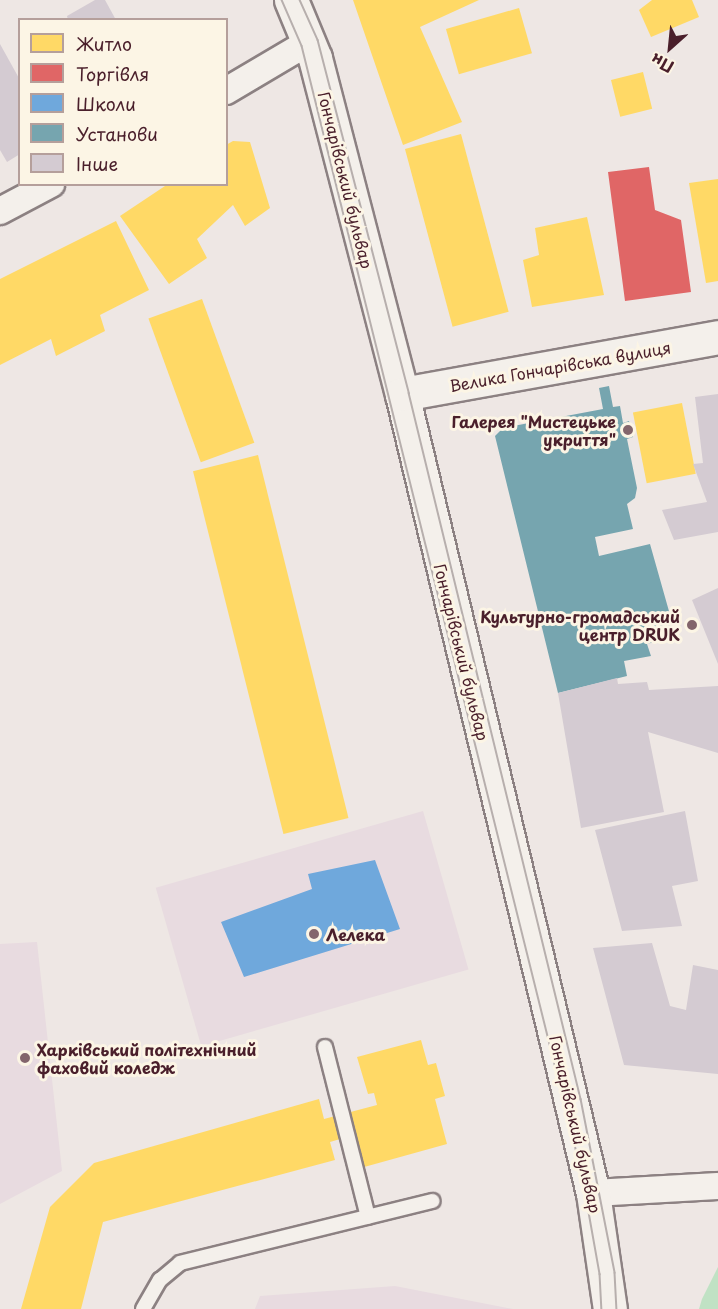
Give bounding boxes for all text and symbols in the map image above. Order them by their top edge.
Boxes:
legend [18,18,228,186]
north arrow [640,18,700,78]
text: Житло [76,30,132,57]
text: Пн [646,48,678,80]
text: Торгівля [76,60,149,87]
text: Школи [76,90,136,117]
street label: Гончарівський бульвар [315,90,377,270]
text: Установи [76,120,158,147]
text: Інше [76,150,118,177]
street label: Велика Гончарівська вулиця [447,337,673,395]
place label: Галерея "Мистецьке укриття" [451,411,616,449]
marker: Галерея "Мистецьке укриття" [621,423,635,437]
street label: Гончарівський бульвар [431,562,493,742]
place label: Культурно-громадський центр DRUK [480,606,680,644]
marker: Культурно-громадський центр DRUK [685,618,699,632]
place label: Лелека [326,924,385,944]
marker: Лелека [307,927,321,941]
street label: Гончарівський бульвар [546,1033,606,1215]
place label: Харківський політехнічний фаховий коледж [37,1039,257,1077]
marker: Харківський політехнічний фаховий коледж [18,1051,32,1065]

